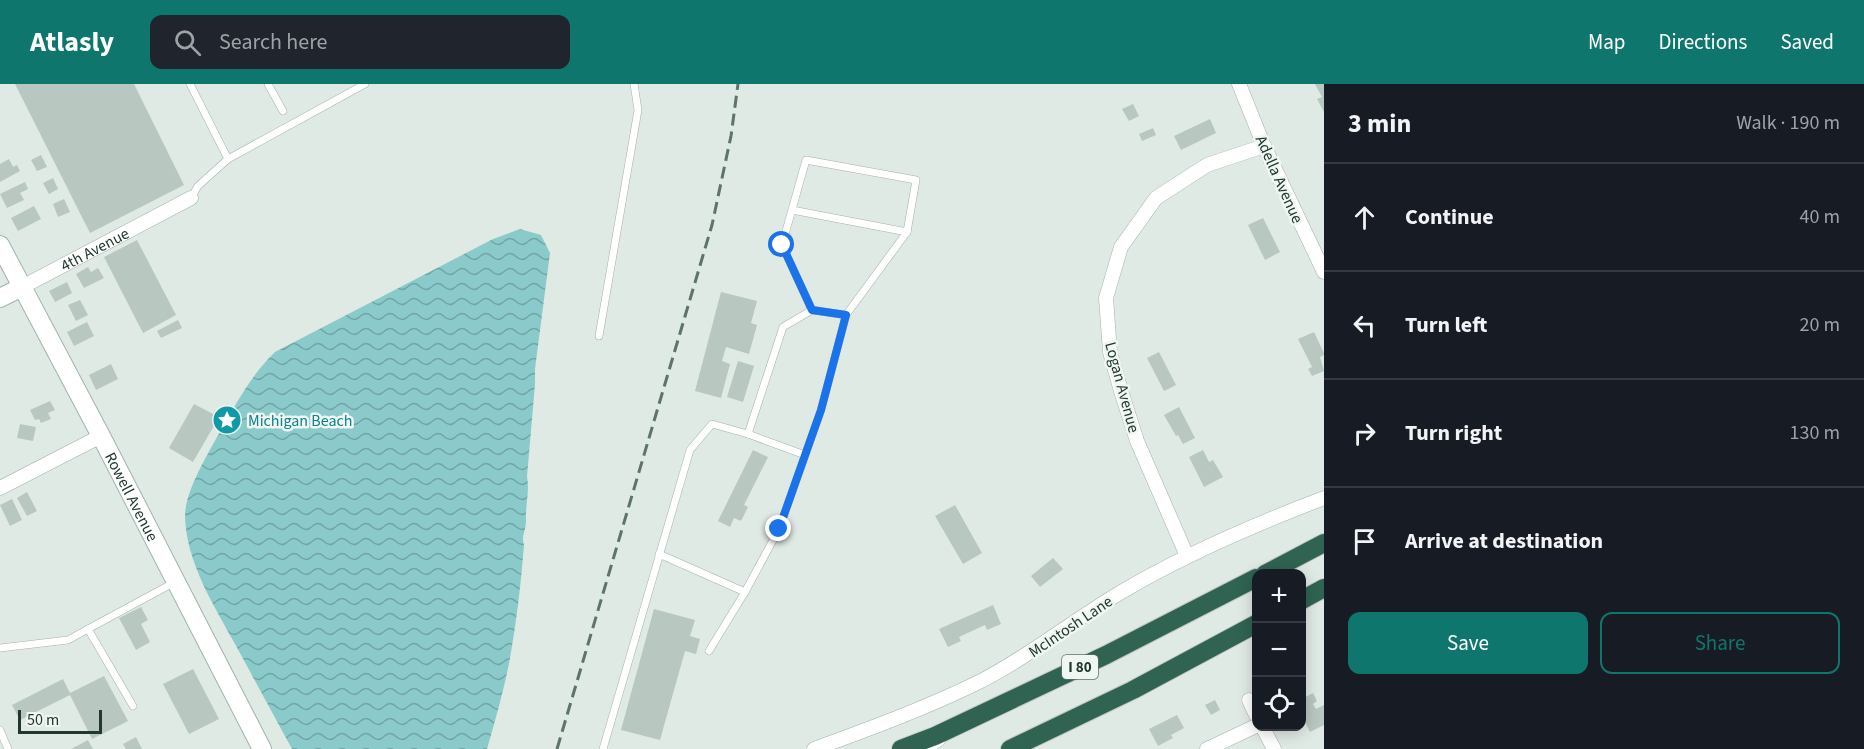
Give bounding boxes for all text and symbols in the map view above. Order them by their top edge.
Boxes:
search box [150,15,570,69]
text: Atlasly [30,22,114,62]
icon: search [171,26,204,59]
text: Search here [219,26,328,58]
text: Map [1588,27,1626,57]
text: Directions [1659,27,1747,57]
text: Saved [1780,27,1834,57]
text: 3 min [1348,105,1411,142]
text: Walk · 190 m [1736,109,1840,137]
street label: Adella Avenue [1250,132,1308,227]
icon: ahead [1348,201,1381,234]
text: Continue [1405,201,1494,233]
text: 40 m [1800,203,1840,231]
street label: 4th Avenue [57,223,133,277]
route start [768,231,794,257]
icon: left [1348,309,1381,342]
text: Turn left [1405,309,1487,341]
text: 20 m [1800,311,1840,339]
street label: Logan Avenue [1099,339,1145,435]
place icon: Michigan Beach [211,404,243,436]
place label: Michigan Beach [248,410,353,432]
icon: right [1348,417,1381,450]
text: Turn right [1405,417,1502,449]
text: 130 m [1790,419,1840,447]
street label: Rowell Avenue [99,448,163,545]
route end [765,515,791,541]
icon: arrive [1348,525,1381,558]
text: Arrive at destination [1405,525,1603,557]
map controls [1252,569,1306,731]
button: + [1252,569,1306,623]
street label: McIntosh Lane [1024,591,1117,663]
button: Save [1348,612,1588,674]
button: Share [1600,612,1840,674]
button: − [1252,623,1306,677]
road number: I 80 [1062,655,1098,679]
button: locate [1252,677,1306,731]
scale bar [18,707,102,734]
text: 50 m [27,709,59,731]

